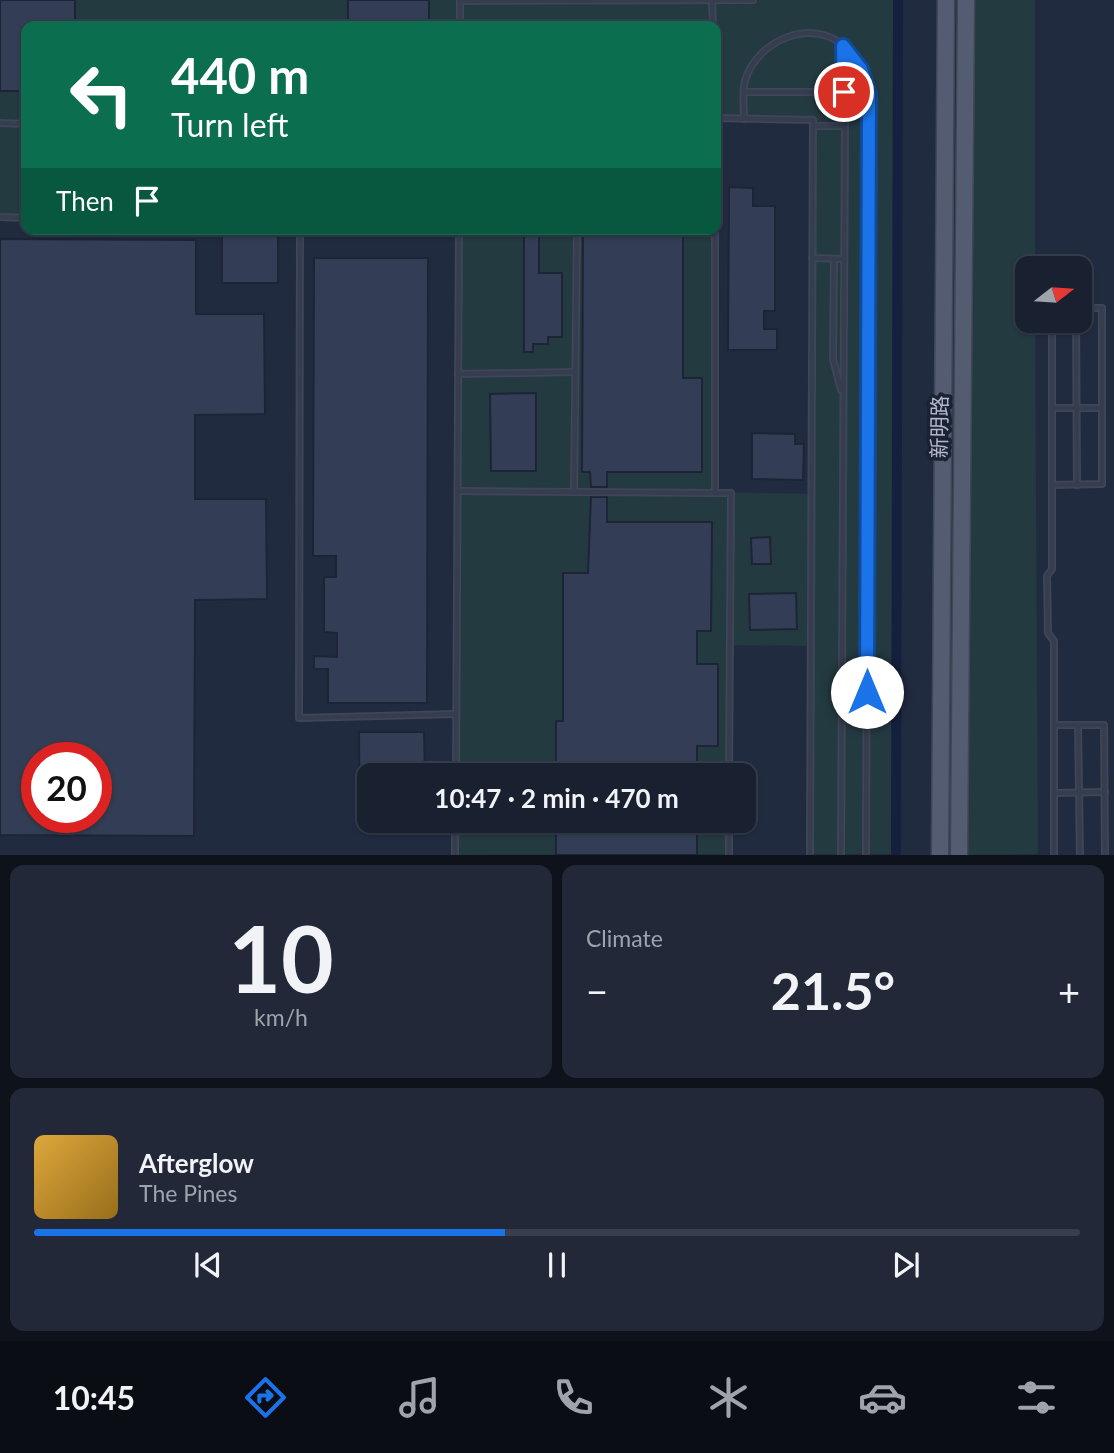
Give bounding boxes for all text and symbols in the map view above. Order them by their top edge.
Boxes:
text: 440 m [171,46,309,104]
icon: left [56,49,147,140]
pin [814,62,874,122]
icon: arrive [825,73,863,111]
text: Turn left [171,105,288,144]
icon: arrive [128,182,166,220]
text: Then [56,185,114,217]
north arrow [1015,256,1092,332]
map controls [1015,256,1092,333]
street label: 新明路 [925,395,952,459]
position arrow [830,655,904,729]
speed limit sign: 20 [21,742,112,833]
text: 10:47 · 2 min · 470 m [434,782,679,814]
text: 10 [228,903,334,1012]
text: Climate [586,924,663,952]
text: 21.5° [771,959,895,1021]
text: − [586,968,608,1014]
text: + [1058,968,1080,1014]
text: km/h [254,1003,308,1031]
text: Afterglow [139,1147,254,1179]
text: The Pines [139,1179,237,1207]
icon: previous [189,1246,227,1284]
icon: pause [538,1246,576,1284]
icon: next [887,1246,925,1284]
icon: directions [241,1373,290,1422]
icon: music [395,1373,444,1422]
icon: phone [549,1373,598,1422]
icon: climate [704,1373,753,1422]
icon: car [858,1373,907,1422]
icon: filters [1012,1373,1061,1422]
text: 10:45 [53,1378,135,1417]

